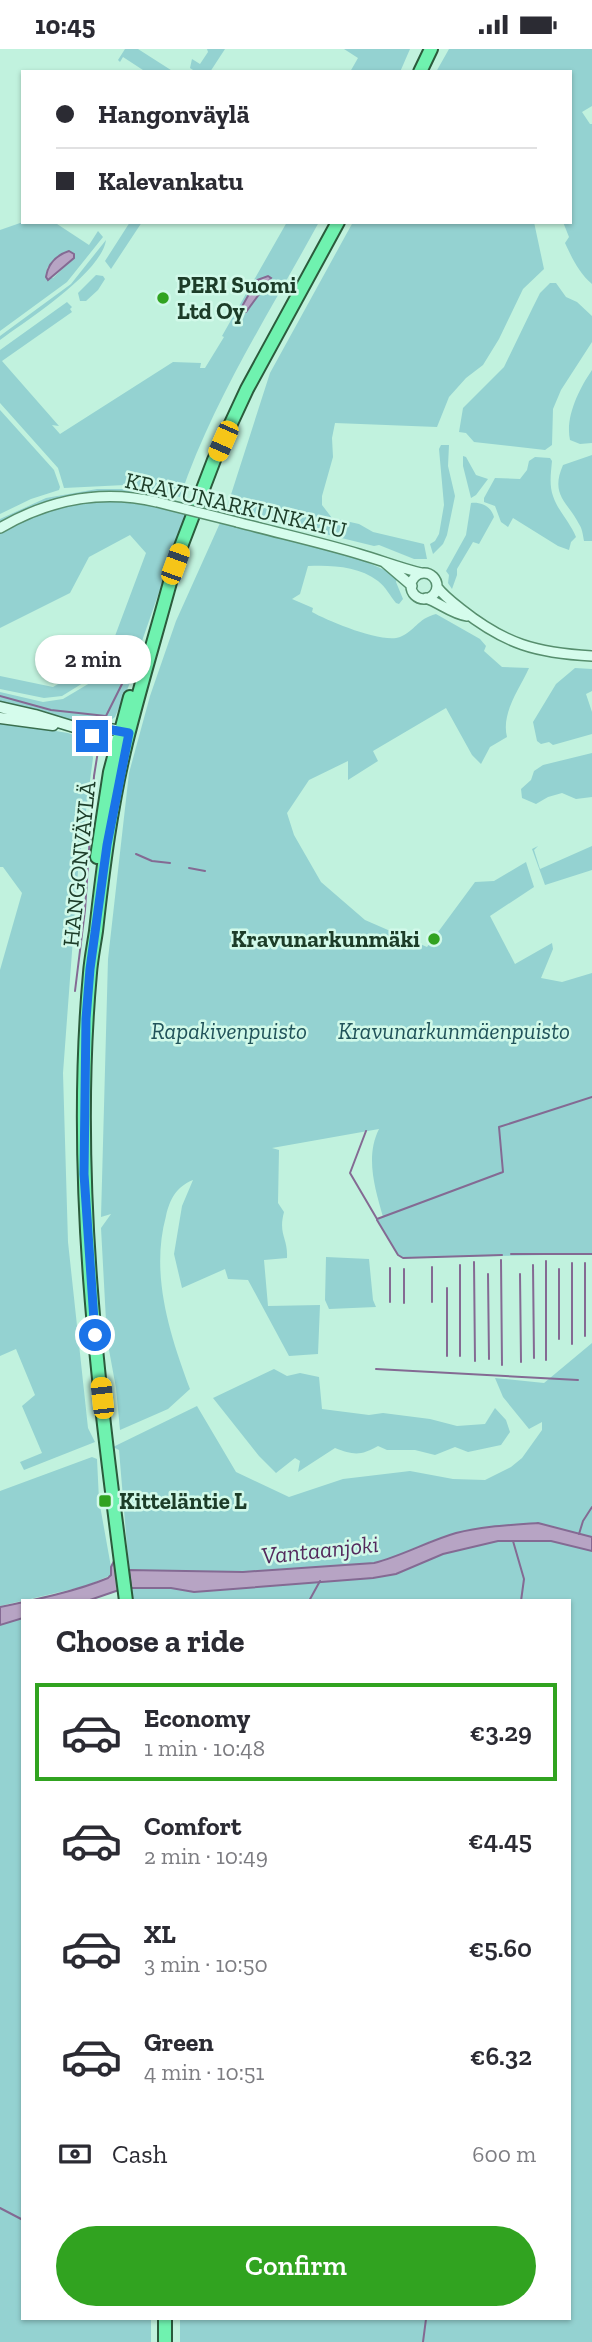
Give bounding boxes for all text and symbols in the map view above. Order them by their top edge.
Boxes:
text: 10:45 [35,9,95,41]
text: Hangonväylä [98,98,250,130]
text: Kalevankatu [98,165,244,197]
place label: PERI Suomi Ltd Oy [177,271,297,325]
marker: PERI Suomi Ltd Oy [155,290,171,306]
car [205,418,242,464]
street label: KRAVUNARKUNKATU [122,466,350,544]
car [158,541,193,587]
callout: 2 min [34,635,150,683]
text: 2 min [64,645,122,673]
route end [76,720,108,752]
street label: HANGONVÄYLÄ [56,779,102,948]
place label: Kravunarkunmäki [231,925,420,953]
marker: Kravunarkunmäki [426,931,442,947]
park label: Rapakivenpuisto [151,1017,307,1045]
park label: Kravunarkunmäenpuisto [338,1017,570,1045]
route start [79,1319,111,1351]
car [90,1376,115,1420]
place label: Kitteläntie L [119,1487,247,1515]
marker: Kitteläntie L [97,1493,113,1509]
water label: Vantaanjoki [260,1529,380,1570]
text: Choose a ride [56,1622,244,1660]
icon: car [60,1701,123,1764]
text: Economy [144,1702,250,1734]
text: €3.29 [470,1716,532,1748]
text: 1 min · 10:48 [144,1734,265,1762]
icon: car [60,1809,123,1872]
text: Comfort [144,1810,241,1842]
text: €4.45 [468,1824,532,1856]
text: 2 min · 10:49 [144,1842,268,1870]
icon: car [60,1917,123,1980]
text: XL [144,1918,176,1950]
text: €5.60 [469,1932,532,1964]
text: 3 min · 10:50 [144,1950,268,1978]
icon: car [60,2025,123,2088]
text: Green [144,2026,214,2058]
text: €6.32 [470,2040,532,2072]
text: 4 min · 10:51 [144,2058,264,2086]
icon: cash [56,2135,94,2173]
text: Cash [112,2138,167,2170]
text: 600 m [472,2140,536,2168]
button: Confirm [56,2226,536,2306]

